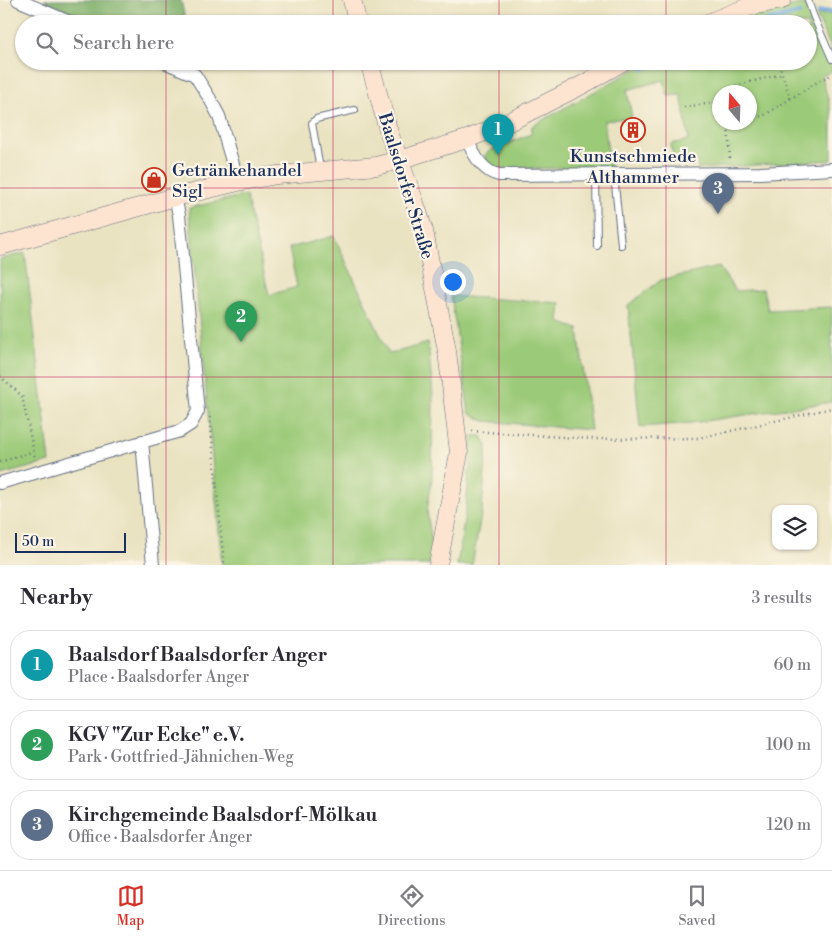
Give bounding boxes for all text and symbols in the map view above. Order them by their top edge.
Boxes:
search box [15,15,817,70]
icon: search [33,29,61,57]
text: Search here [73,31,174,55]
north arrow [712,85,757,130]
street label: Baalsdorfer Straße [372,109,439,262]
pin: 1 [482,114,514,155]
building icon: Kunstschmiede Althammer [620,117,646,143]
place label: Kunstschmiede Althammer [570,145,696,189]
place label: Getränkehandel Sigl [172,159,302,203]
shop icon: Getränkehandel Sigl [141,167,167,193]
pin: 3 [702,173,734,214]
your location [440,269,466,295]
pin: 2 [225,301,257,342]
map controls [772,505,817,550]
button: layers [772,505,817,550]
scale bar [15,530,126,553]
text: 50 m [22,533,54,551]
text: Nearby [20,585,93,611]
text: 3 results [751,588,812,608]
text: Baalsdorf Baalsdorfer Anger [68,643,327,667]
text: 1 [33,655,41,675]
text: 60 m [773,655,811,675]
text: Place · Baalsdorfer Anger [68,667,249,687]
text: KGV "Zur Ecke" e.V. [68,723,245,747]
text: 2 [32,735,42,755]
text: 100 m [766,735,811,755]
text: Park · Gottfried-Jähnichen-Weg [68,747,294,767]
text: Kirchgemeinde Baalsdorf-Mölkau [68,803,377,827]
text: 3 [32,815,42,835]
text: 120 m [767,815,811,835]
text: Office · Baalsdorfer Anger [68,827,252,847]
tab: Map [117,882,145,930]
tab: Directions [378,882,445,930]
tab: Saved [679,882,715,930]

